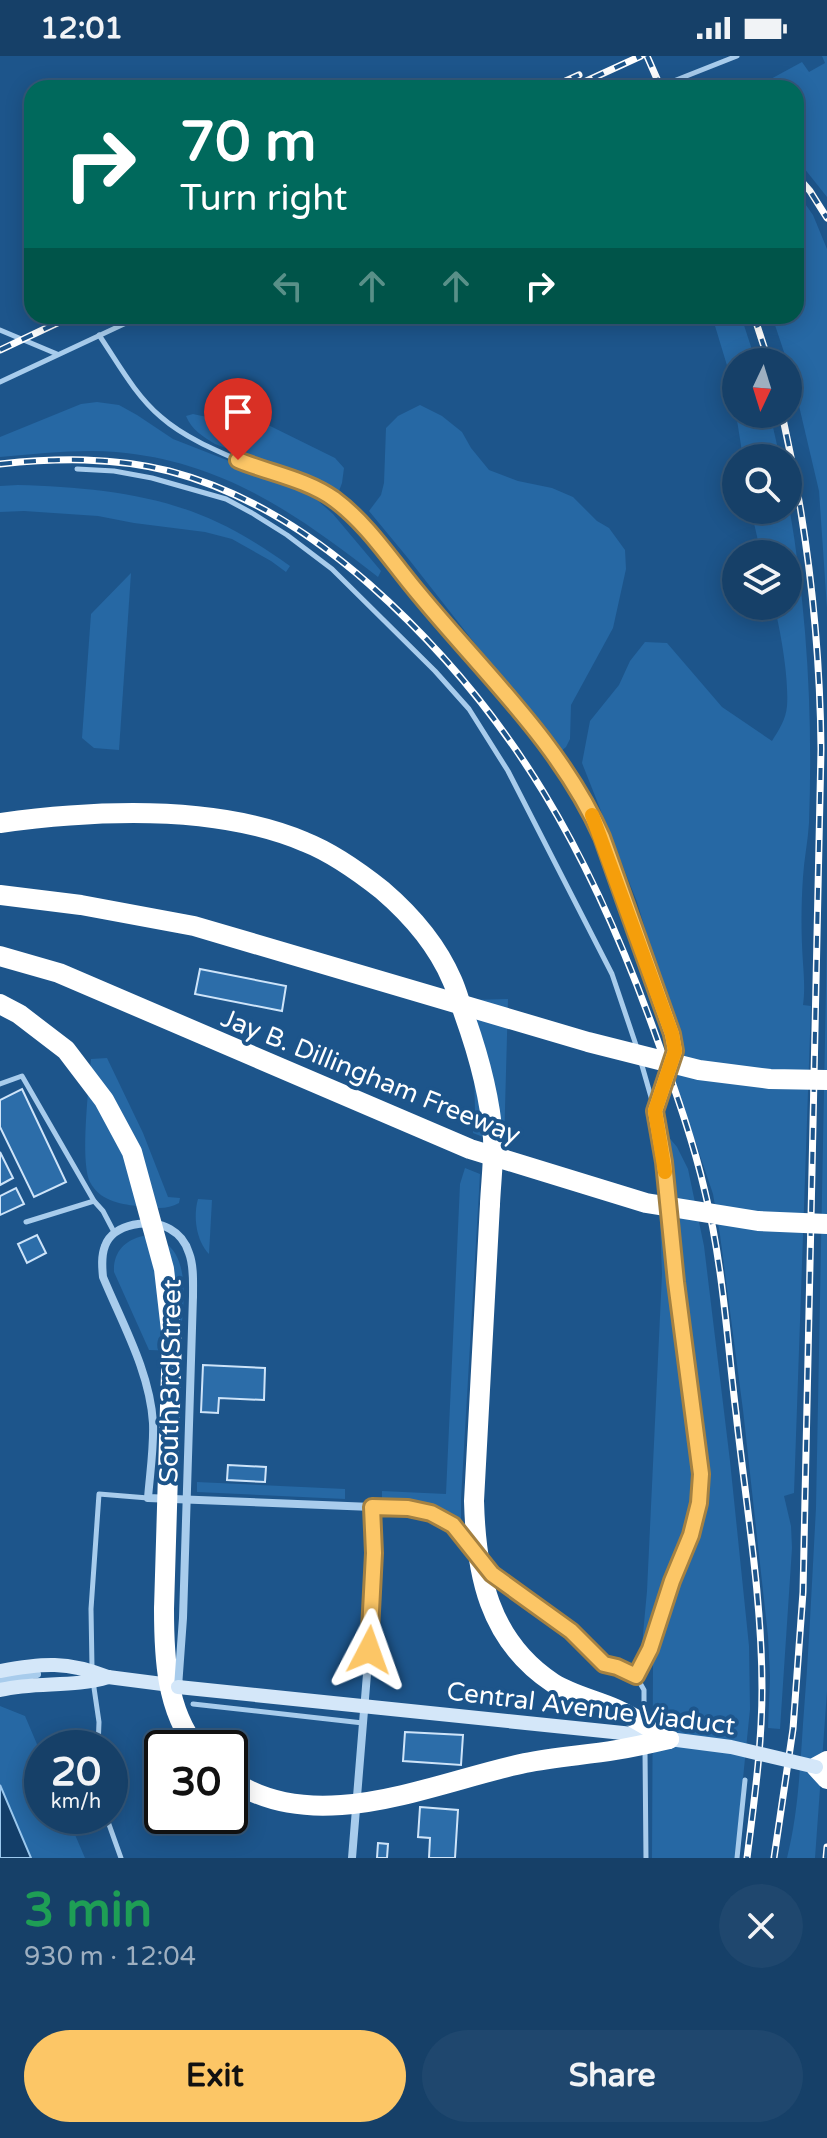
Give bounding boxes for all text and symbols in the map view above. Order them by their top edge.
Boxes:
text: 12:01 [40,10,123,47]
text: 70 m [180,109,316,176]
icon: right [48,112,152,216]
text: Turn right [180,177,347,220]
icon: left [266,264,310,308]
icon: ahead [350,264,394,308]
icon: ahead [434,264,478,308]
icon: right [518,264,562,308]
north arrow [722,348,802,428]
map controls [722,348,802,620]
pin [204,378,272,460]
icon: arrive [216,390,260,434]
button: search [722,444,802,524]
button: layers [722,540,802,620]
street label: Jay B. Dillingham Freeway [217,1002,525,1151]
street label: South 3rd Street [153,1279,188,1483]
position arrow [327,1608,411,1692]
street label: Central Avenue Viaduct [445,1675,737,1742]
speed limit sign: 30 [144,1730,248,1834]
text: 20 [51,1748,101,1796]
text: km/h [51,1790,101,1814]
text: 3 min [24,1882,152,1940]
button: close [719,1884,803,1968]
text: 930 m · 12:04 [24,1941,196,1972]
button: Exit [24,2030,406,2122]
button: Share [422,2030,803,2122]

